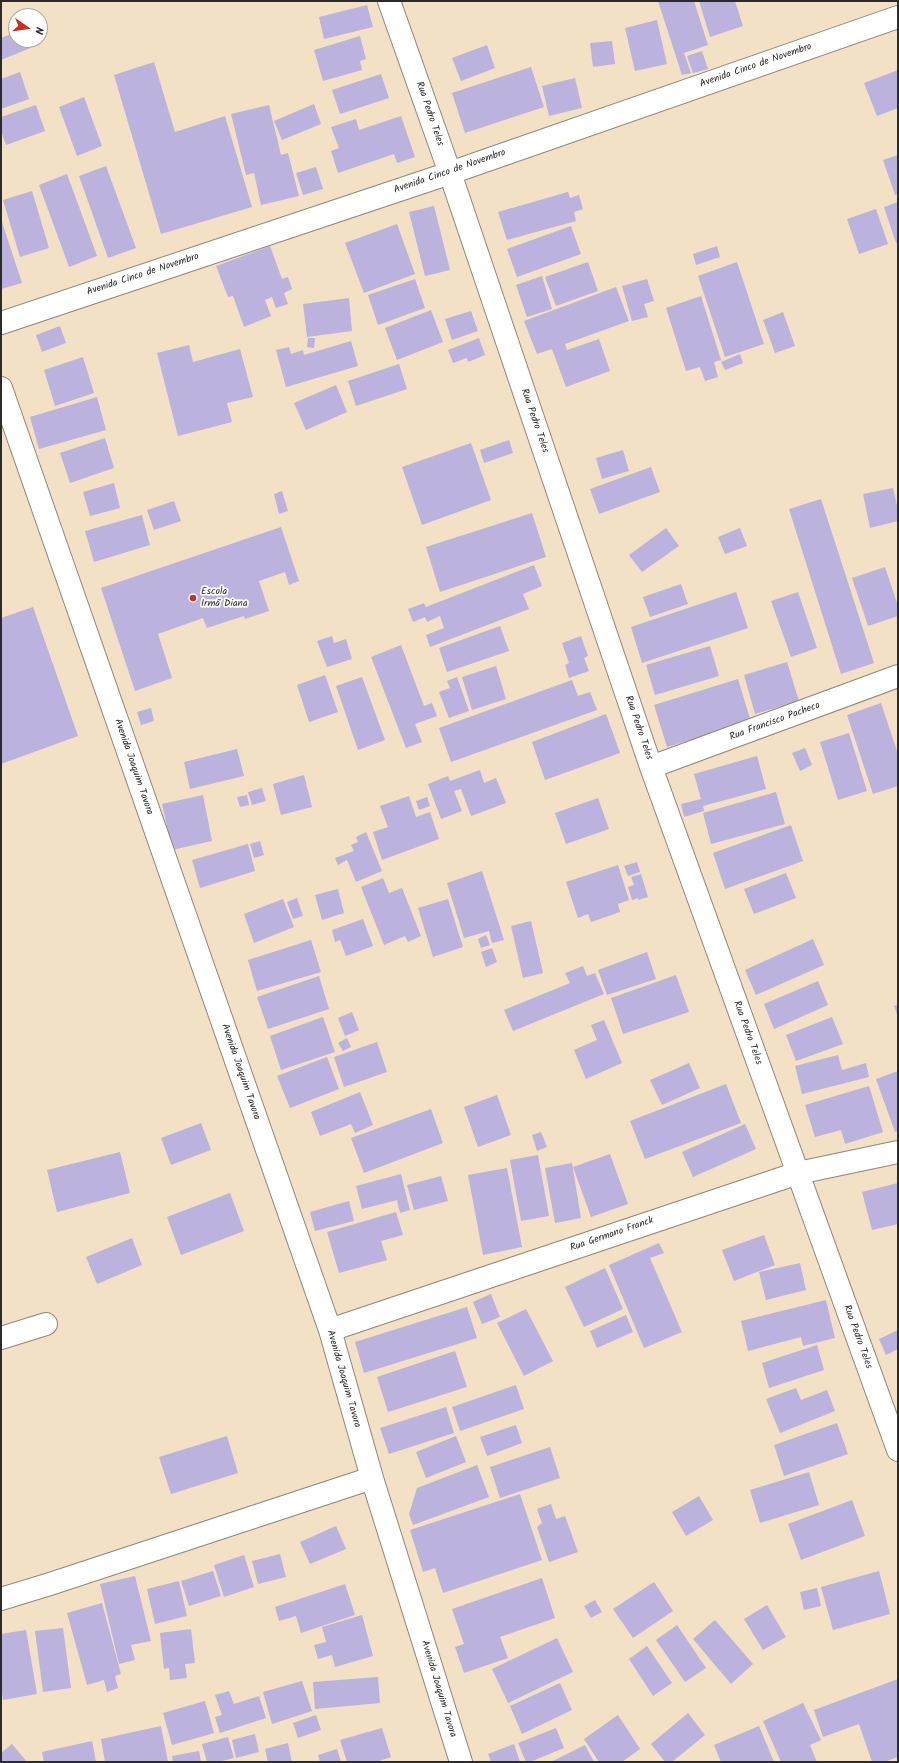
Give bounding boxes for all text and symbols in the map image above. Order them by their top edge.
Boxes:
north arrow [8,8,48,48]
text: N [29,25,48,36]
street label: Avenida Cinco de Novembro [699,41,813,91]
street label: Rua Pedro Teles [412,80,446,148]
street label: Avenida Cinco de Novembro [393,147,507,197]
street label: Avenida Cinco de Novembro [85,251,201,299]
street label: Rua Pedro Teles [517,387,551,455]
place label: Escola Irmã Diana [201,586,248,610]
marker: Escola Irmã Diana [188,593,198,603]
street label: Rua Pedro Teles [621,694,655,762]
street label: Rua Francisco Pacheco [728,700,822,744]
street label: Avenida Joaquim Tavora [111,717,155,817]
street label: Rua Pedro Teles [730,999,764,1067]
street label: Avenida Joaquim Tavora [218,1022,262,1122]
street label: Rua Germano Franck [569,1215,655,1255]
street label: Rua Pedro Teles [840,1303,874,1371]
street label: Avenida Joaquim Tavora [323,1329,363,1429]
street label: Avenida Joaquim Tavora [418,1639,458,1739]

